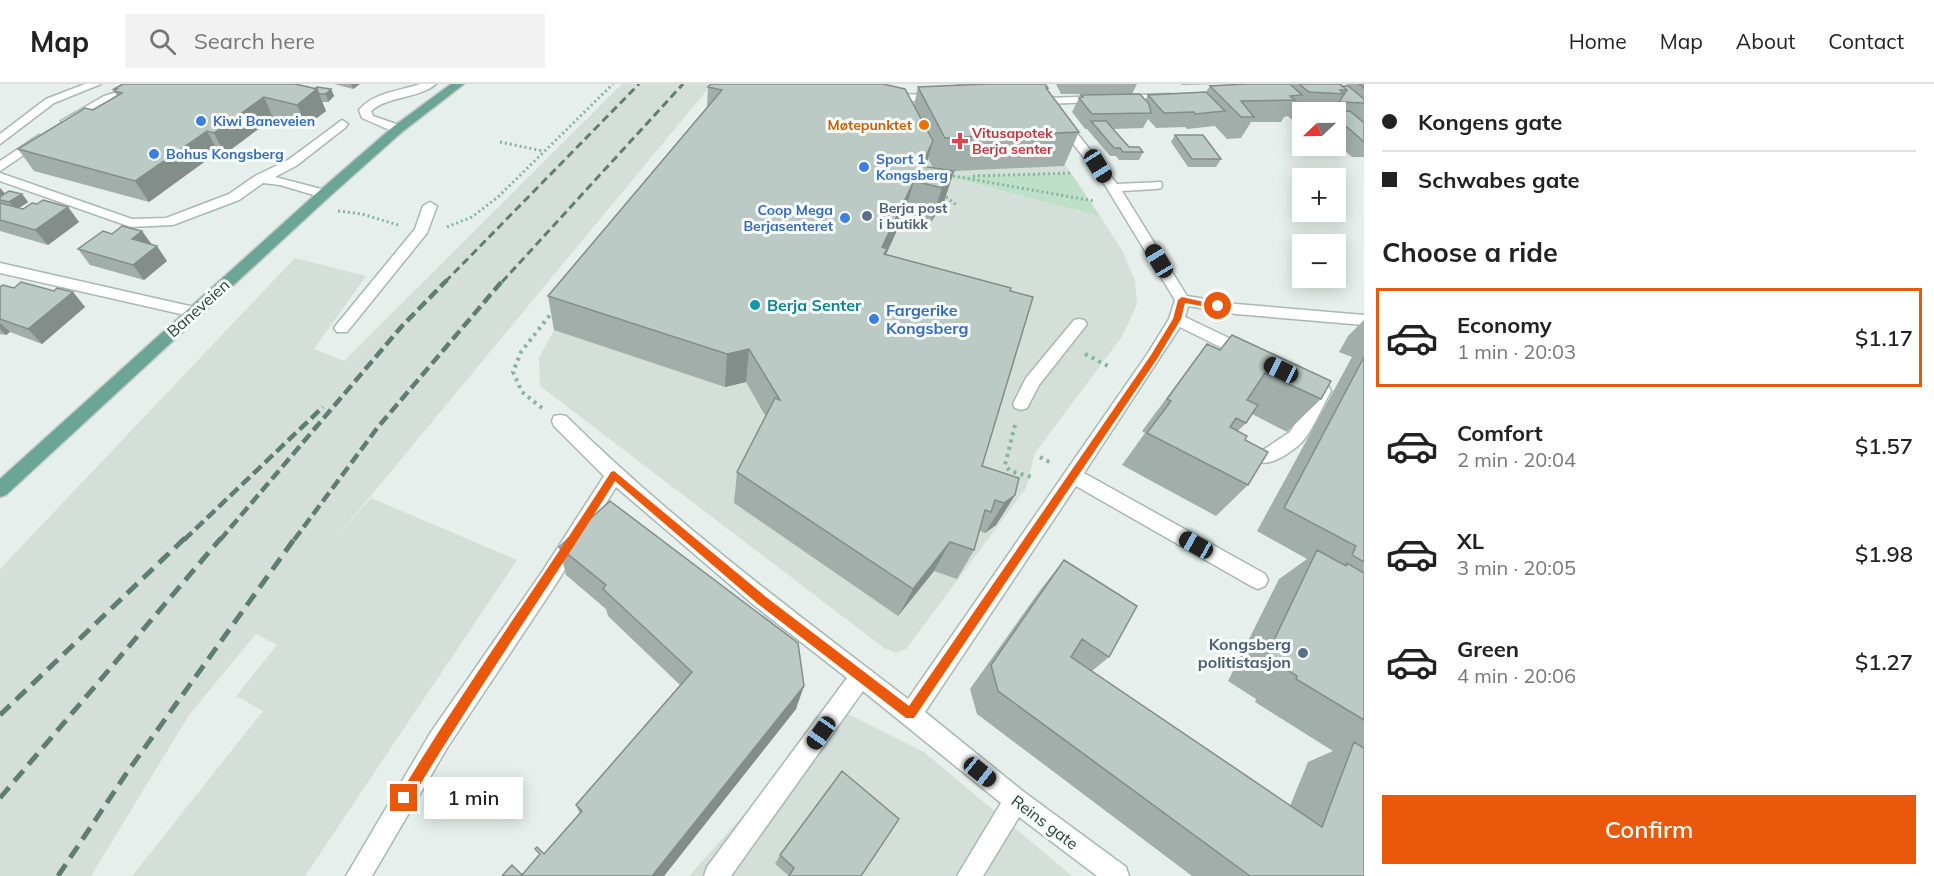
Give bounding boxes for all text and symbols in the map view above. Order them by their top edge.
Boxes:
search box [125,14,545,68]
text: Map [30,24,89,59]
icon: search [146,25,179,58]
text: Search here [194,27,315,55]
text: Home [1569,28,1627,54]
text: Map [1660,28,1703,54]
text: About [1736,28,1795,54]
text: Contact [1828,28,1904,54]
north arrow [1292,102,1346,156]
map controls [1292,102,1346,288]
text: Kongens gate [1418,108,1562,136]
place label: Kiwi Baneveien [213,112,315,130]
marker: Kiwi Baneveien [194,114,208,128]
place label: Møtepunktet [828,116,913,134]
marker: Møtepunktet [917,118,931,132]
place label: Vitusapotek Berja senter [971,124,1053,158]
marker: Vitusapotek Berja senter [953,134,967,148]
place label: Bohus Kongsberg [166,145,284,163]
car [1081,146,1115,186]
marker: Bohus Kongsberg [147,147,161,161]
place label: Sport 1 Kongsberg [876,150,948,184]
marker: Sport 1 Kongsberg [857,160,871,174]
text: Schwabes gate [1418,166,1580,194]
button: + [1292,168,1346,222]
place label: Berja post i butikk [879,199,948,233]
place label: Coop Mega Berjasenteret [743,201,834,235]
marker: Berja post i butikk [860,209,874,223]
marker: Coop Mega Berjasenteret [838,211,852,225]
button: − [1292,234,1346,288]
text: Choose a ride [1382,235,1558,269]
car [1142,241,1176,281]
street label: Baneveien [163,275,233,341]
route start [1204,292,1231,319]
place label: Berja Senter [767,295,862,315]
marker: Berja Senter [748,298,762,312]
place label: Fargerike Kongsberg [886,300,968,338]
icon: car [1385,311,1439,365]
text: Economy [1457,311,1552,339]
marker: Fargerike Kongsberg [867,312,881,326]
text: $1.17 [1855,324,1913,352]
text: 1 min · 20:03 [1457,339,1576,364]
car [1261,354,1301,386]
icon: car [1385,419,1439,473]
text: Comfort [1457,419,1543,447]
text: $1.57 [1855,432,1913,460]
text: 2 min · 20:04 [1457,447,1576,472]
icon: car [1385,527,1439,581]
text: XL [1457,527,1484,555]
car [1176,528,1216,562]
text: $1.98 [1855,540,1913,568]
text: 3 min · 20:05 [1457,555,1576,580]
place label: Kongsberg politistasjon [1198,634,1291,672]
icon: car [1385,635,1439,689]
text: Green [1457,635,1519,663]
marker: Kongsberg politistasjon [1296,646,1310,660]
text: $1.27 [1855,648,1913,676]
text: 4 min · 20:06 [1457,663,1576,688]
car [803,713,839,753]
car [960,754,1000,790]
callout: 1 min [425,777,524,819]
route end [390,784,417,811]
text: 1 min [448,785,499,810]
street label: Reins gate [1008,790,1082,854]
button: Confirm [1382,795,1916,864]

